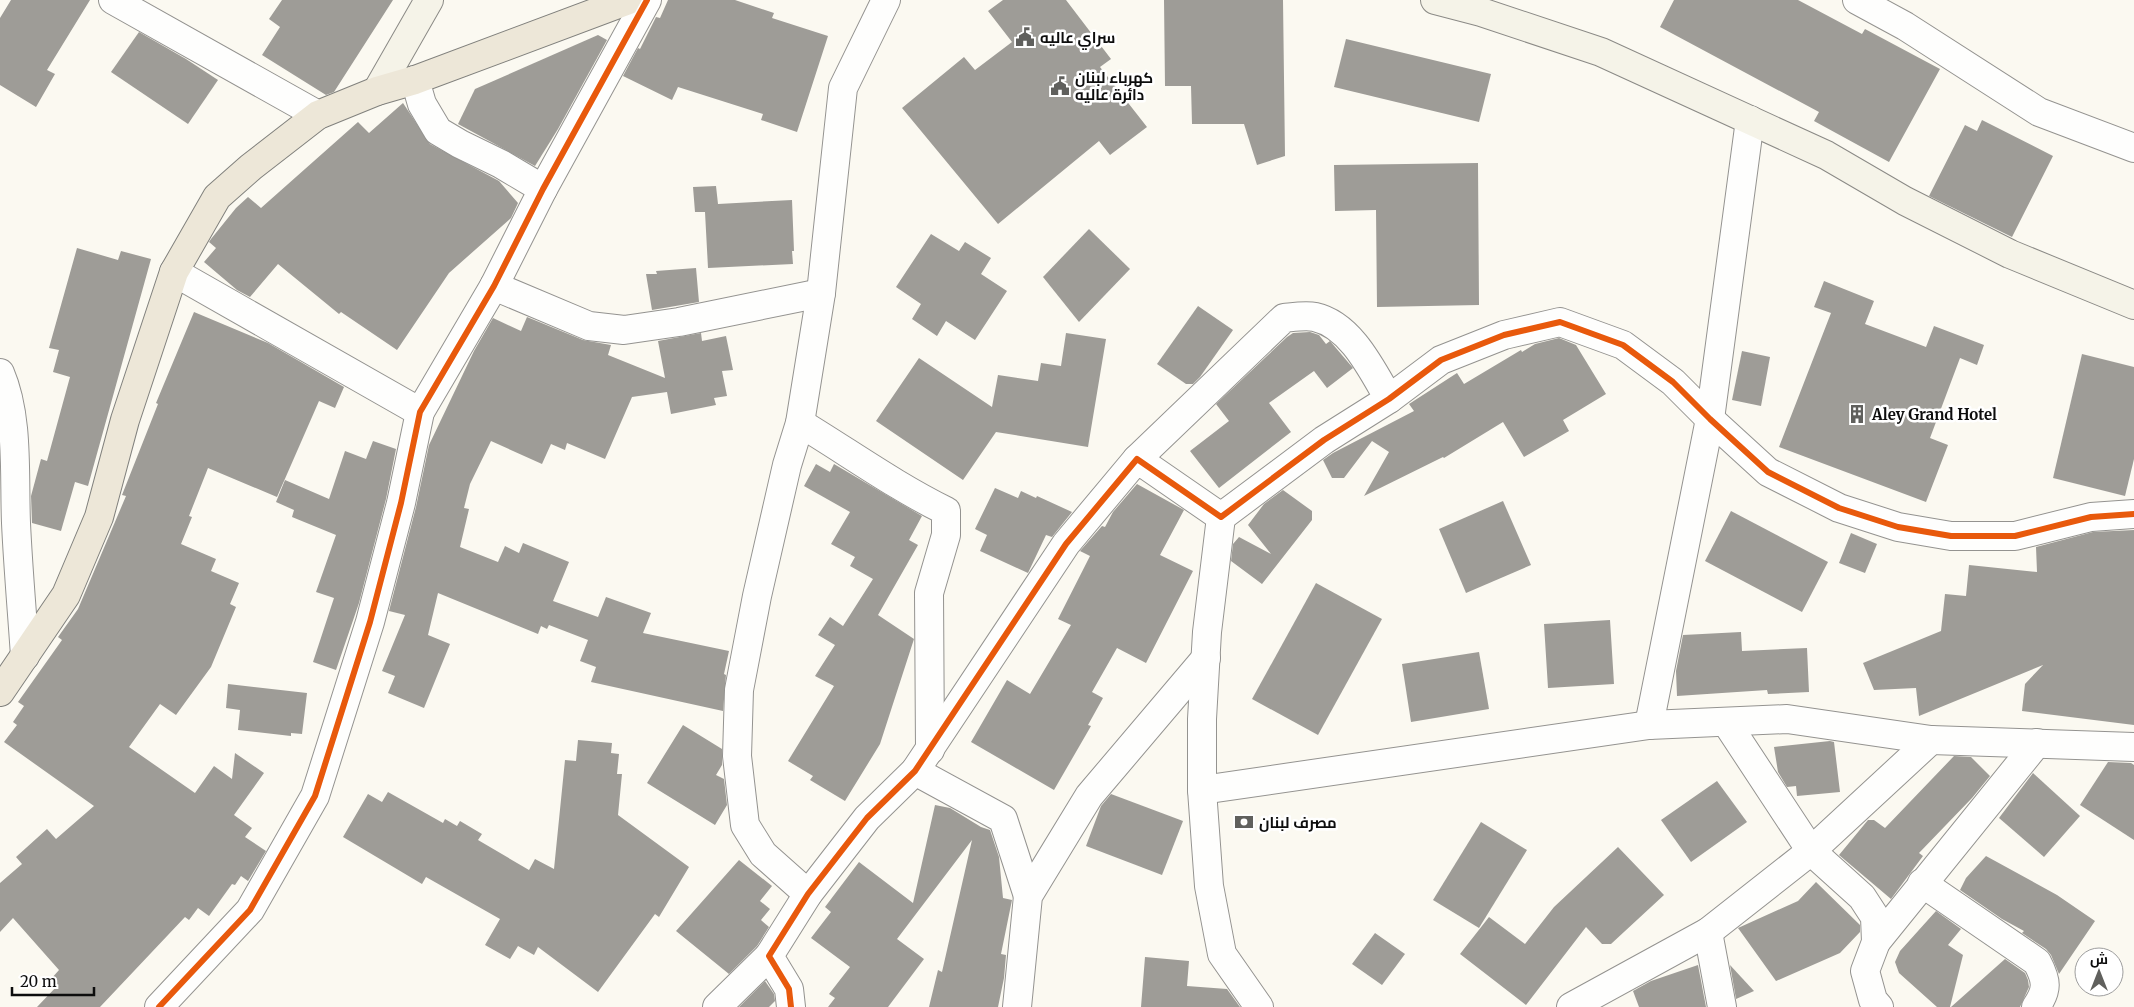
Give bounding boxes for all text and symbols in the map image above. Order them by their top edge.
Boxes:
public building icon: سراي عاليه [1014,26,1036,48]
place label: سراي عاليه [1040,28,1115,50]
place label: كهرباء لبنان دائرة عاليه [1075,68,1153,104]
public building icon: كهرباء لبنان دائرة عاليه [1049,75,1071,97]
building icon: Aley Grand Hotel [1846,403,1868,425]
place label: Aley Grand Hotel [1871,405,1997,424]
bank icon: مصرف لبنان [1233,811,1255,833]
place label: مصرف لبنان [1259,813,1337,832]
north arrow [2074,947,2124,997]
text: ش [2090,950,2108,968]
scale bar [12,964,95,996]
text: 20 m [20,972,57,991]

